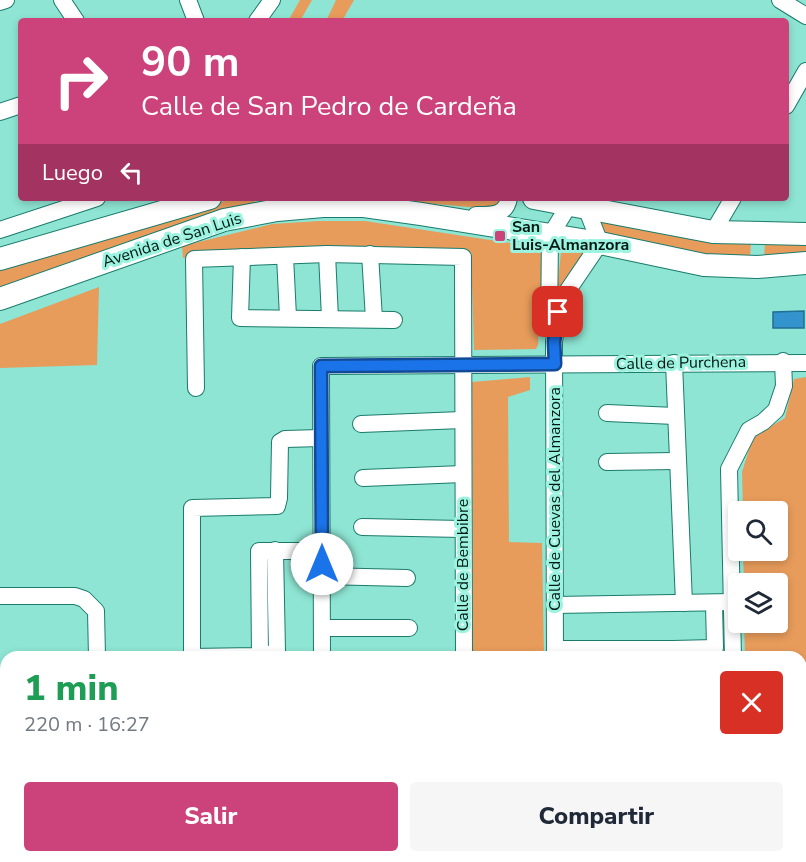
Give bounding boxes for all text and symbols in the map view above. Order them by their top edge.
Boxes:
text: 90 m [141,34,240,91]
icon: right [42,42,120,120]
text: Calle de San Pedro de Cardeña [141,88,517,125]
icon: left [115,156,148,189]
text: Luego [42,158,103,188]
street label: Avenida de San Luis [100,207,244,273]
place label: San Luis-Almanzora [512,216,629,256]
marker: San Luis-Almanzora [493,229,507,243]
pin [532,286,583,337]
icon: arrive [541,295,574,328]
street label: Calle de Purchena [616,351,746,375]
street label: Calle de Cuevas del Almanzora [544,387,566,611]
street label: Calle de Bembibre [452,499,474,631]
map controls [728,501,788,633]
button: search [728,501,788,561]
position arrow [290,532,354,596]
button: layers [728,573,788,633]
text: 1 min [24,664,119,713]
button: close [720,671,783,734]
text: 220 m · 16:27 [24,711,150,738]
button: Salir [24,782,398,851]
button: Compartir [410,782,783,851]

